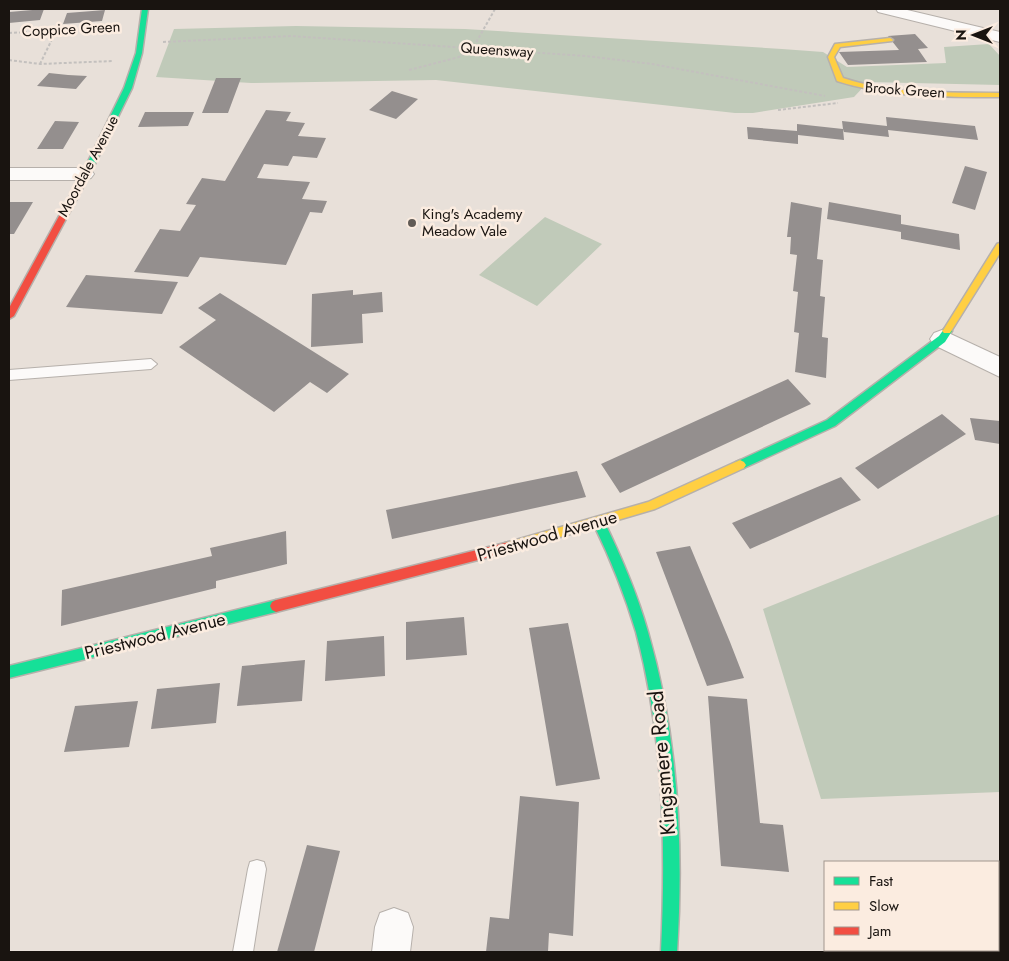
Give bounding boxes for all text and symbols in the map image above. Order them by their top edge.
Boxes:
north arrow [949,10,999,60]
street label: Coppice Green [21,15,121,43]
text: N [951,29,971,41]
street label: Queensway [460,36,535,64]
street label: Brook Green [864,76,946,104]
street label: Moordale Avenue [52,111,124,221]
place label: King's Academy Meadow Vale [422,203,523,242]
marker: King's Academy Meadow Vale [406,217,418,229]
street label: Priestwood Avenue [474,504,620,568]
street label: Priestwood Avenue [82,606,228,666]
street label: Kingsmere Road [641,689,683,837]
legend [824,861,999,951]
text: Fast [869,870,893,892]
text: Slow [869,895,900,917]
text: Jam [867,920,892,942]

